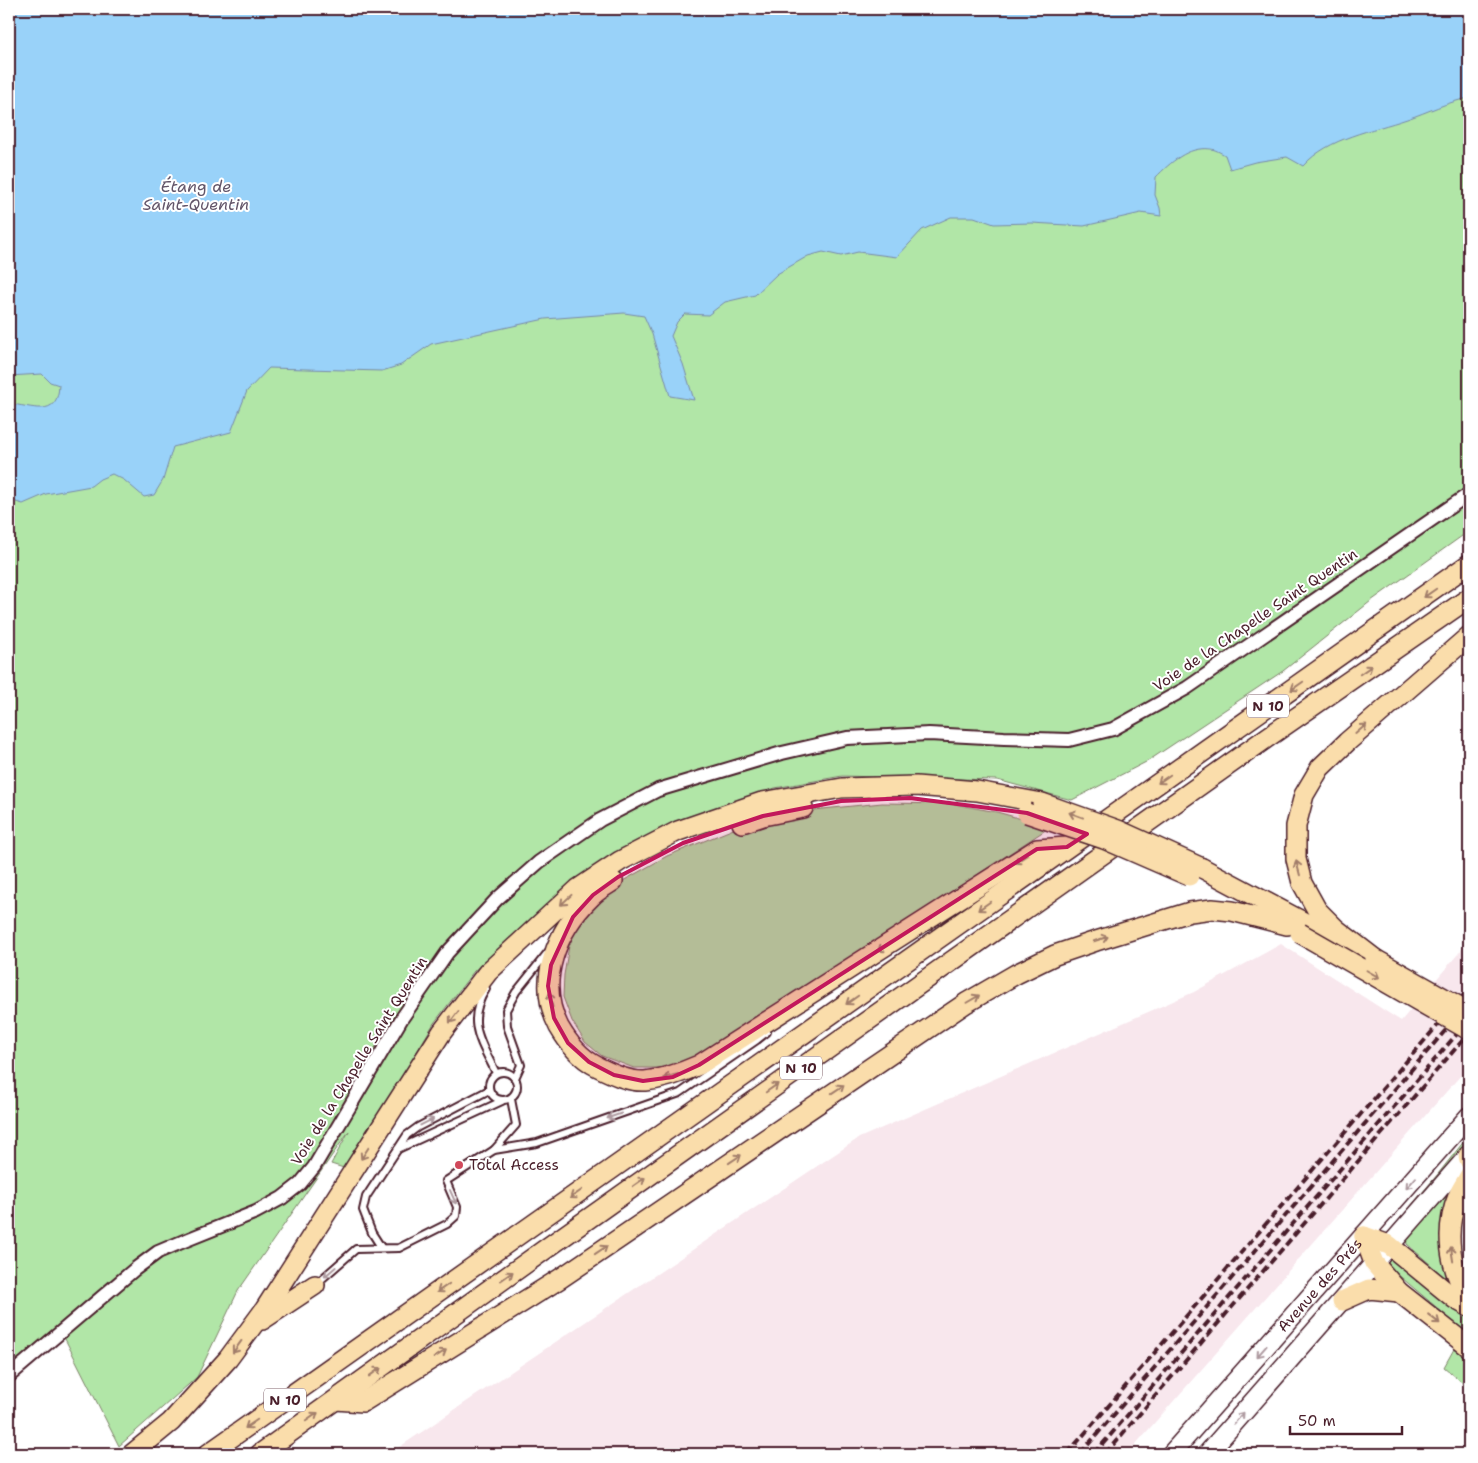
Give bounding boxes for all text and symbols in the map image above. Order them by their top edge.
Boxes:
water label: Étang de Saint-Quentin [143,176,249,215]
street label: Voie de la Chapelle Saint Quentin [1149,544,1361,696]
one-way arrow [1423,588,1437,598]
one-way arrow [1359,665,1373,675]
one-way arrow [1290,681,1304,691]
road number: N 10 [1247,694,1289,718]
one-way arrow [1355,723,1368,735]
one-way arrow [1157,774,1171,784]
one-way arrow [1068,810,1084,820]
one-way arrow [1015,854,1029,864]
one-way arrow [1293,861,1302,877]
one-way arrow [559,894,572,906]
one-way arrow [977,901,991,911]
one-way arrow [1093,934,1109,944]
one-way arrow [878,942,892,952]
street label: Voie de la Chapelle Saint Quentin [286,953,432,1169]
one-way arrow [1365,970,1380,979]
one-way arrow [545,992,555,1008]
one-way arrow [965,994,980,1004]
one-way arrow [845,995,859,1005]
one-way arrow [448,1010,459,1023]
road number: N 10 [780,1056,822,1080]
one-way arrow [664,1072,680,1081]
one-way arrow [765,1083,779,1093]
one-way arrow [830,1084,844,1094]
one-way arrow [607,1112,623,1121]
one-way arrow [419,1117,434,1126]
one-way arrow [359,1146,369,1160]
one-way arrow [728,1154,742,1164]
place label: Total Access [469,1155,559,1175]
marker: Total Access [453,1159,465,1171]
one-way arrow [632,1177,646,1187]
one-way arrow [1405,1177,1416,1190]
one-way arrow [449,1189,459,1204]
one-way arrow [569,1189,583,1199]
street label: Avenue des Prés [1273,1234,1367,1336]
one-way arrow [594,1245,608,1255]
one-way arrow [1446,1246,1456,1262]
one-way arrow [323,1266,336,1278]
one-way arrow [500,1271,513,1282]
one-way arrow [436,1283,450,1293]
one-way arrow [1428,1314,1441,1325]
one-way arrow [232,1340,242,1354]
one-way arrow [1256,1345,1268,1358]
one-way arrow [433,1348,447,1358]
one-way arrow [368,1367,382,1377]
road number: N 10 [264,1388,306,1412]
scale bar [1290,1403,1403,1435]
one-way arrow [1234,1411,1245,1424]
text: 50 m [1298,1411,1336,1431]
one-way arrow [305,1412,319,1422]
one-way arrow [244,1419,258,1429]

